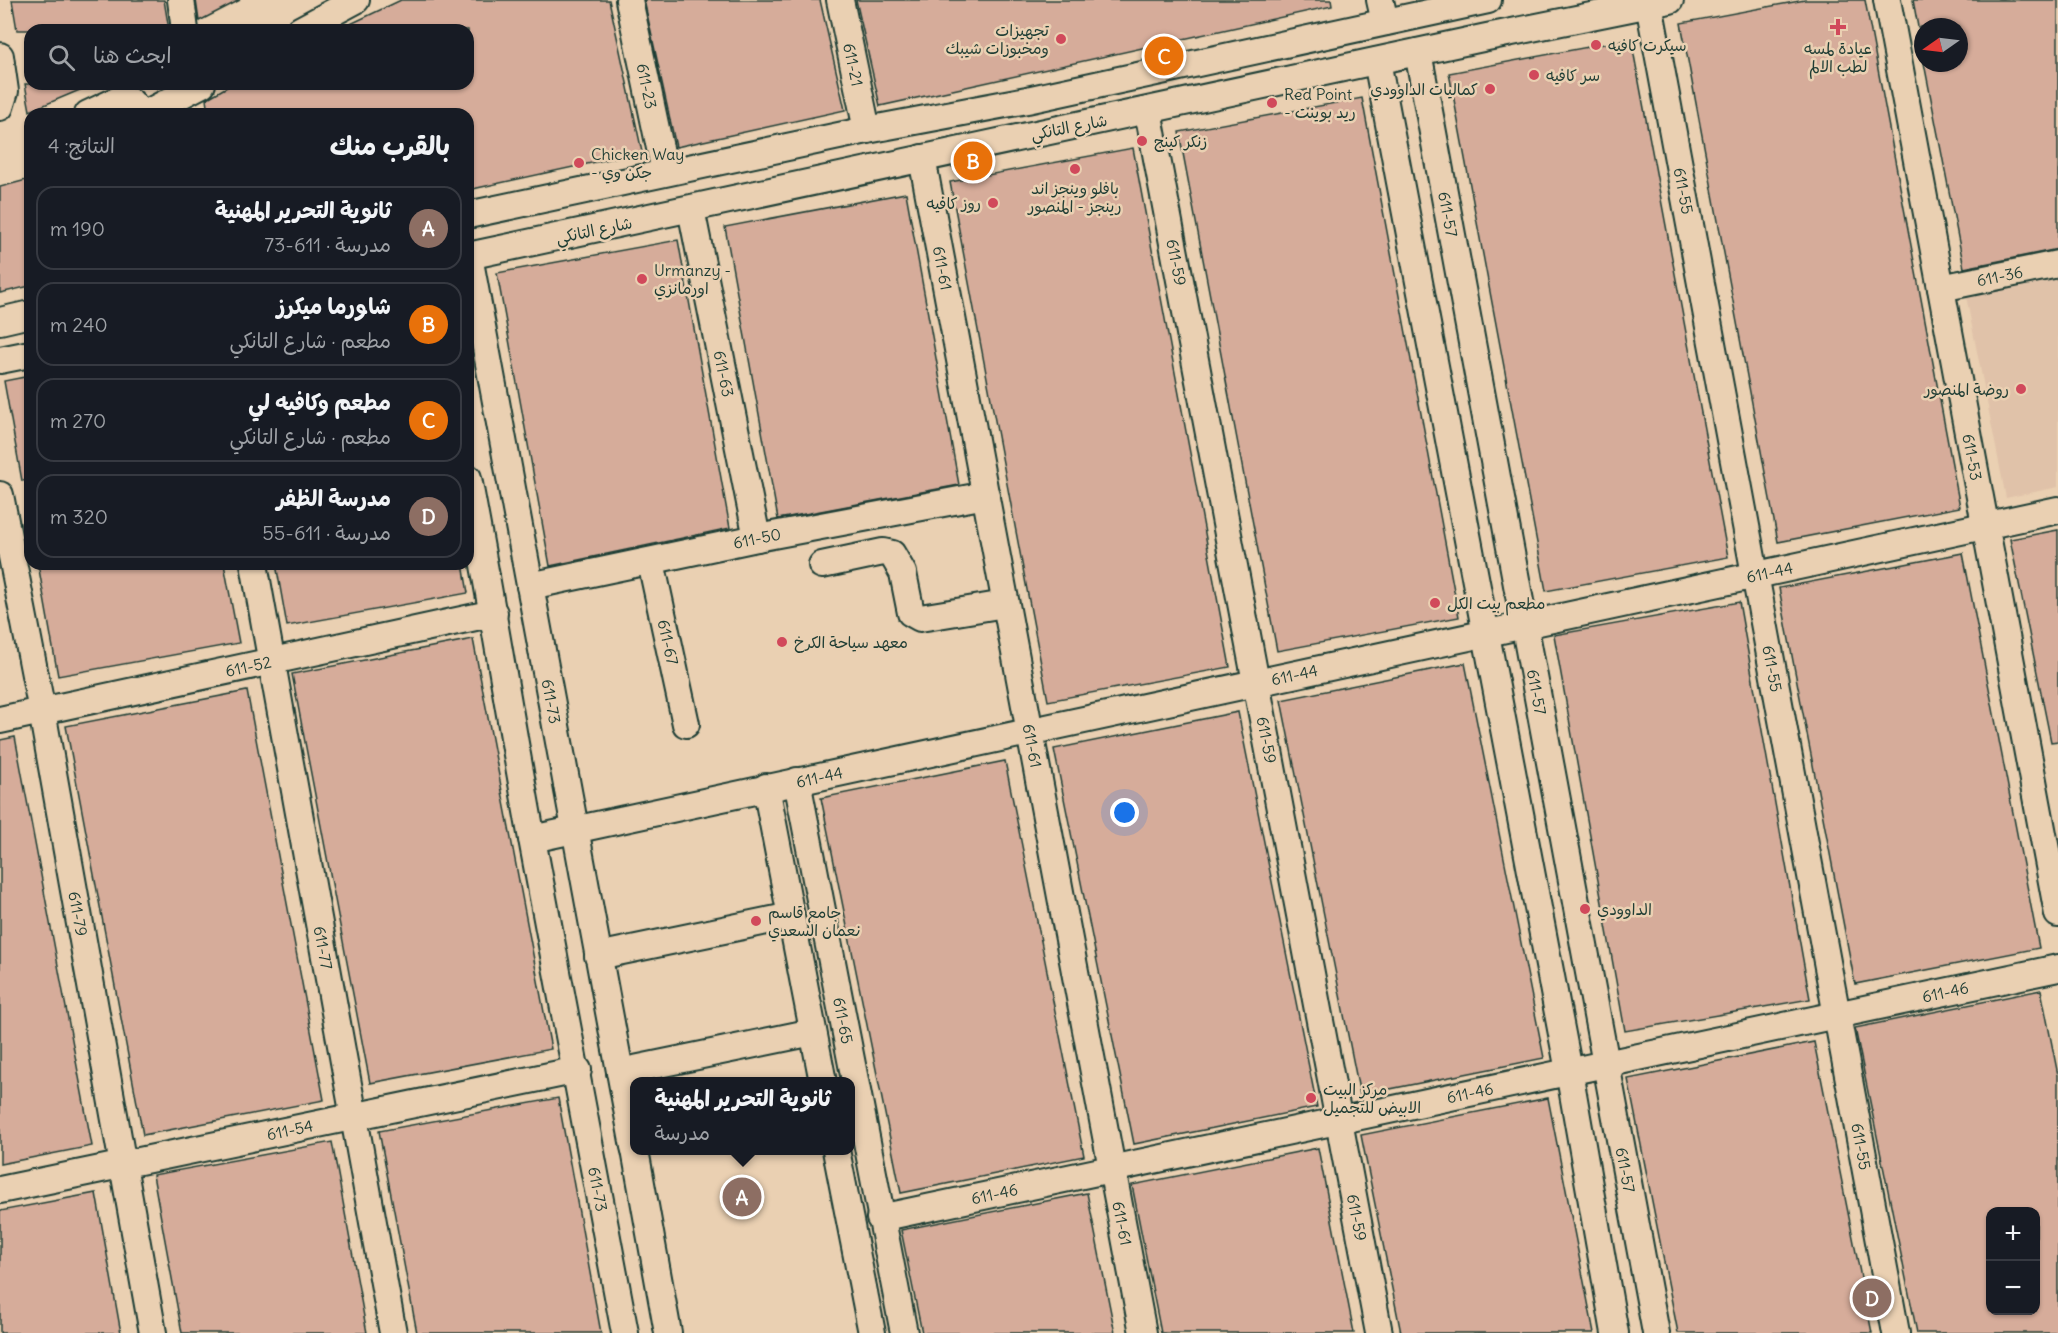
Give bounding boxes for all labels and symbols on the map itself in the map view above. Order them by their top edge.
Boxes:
marker: عيادة لمسه لطب الالم [1829,18,1847,36]
north arrow [1914,18,1968,72]
place label: تجهيزات ومخبوزات شيبك [945,20,1049,59]
marker: تجهيزات ومخبوزات شيبك [1054,32,1068,46]
pin: C [1144,34,1184,78]
place label: سيكرت كافيه [1608,35,1687,55]
marker: سيكرت كافيه [1589,38,1603,52]
place label: عيادة لمسه لطب الالم [1804,38,1872,79]
street label: 611-21 [839,41,868,88]
street label: 611-23 [633,61,662,111]
place label: سر كافيه [1546,65,1600,85]
marker: سر كافيه [1527,68,1541,82]
place label: كماليات الداوودي [1370,79,1478,101]
marker: كماليات الداوودي [1483,82,1497,96]
place label: Red Point - ريد بوينت [1284,84,1356,123]
marker: Red Point - ريد بوينت [1265,96,1279,110]
street label: شارع التانكي [1029,110,1110,149]
place label: زنكر كينج [1154,131,1207,152]
marker: زنكر كينج [1135,134,1149,148]
pin: B [954,138,992,184]
place label: Chicken Way - جكن وي [591,144,684,184]
marker: Chicken Way - جكن وي [572,156,586,170]
marker: بافلو وينجز اند رينجز - المنصور [1068,162,1082,176]
street label: 611-55 [1670,166,1698,216]
place label: بافلو وينجز اند رينجز - المنصور [1026,178,1122,217]
street label: 611-57 [1434,190,1462,239]
place label: روز كافيه [926,193,981,213]
marker: روز كافيه [986,196,1000,210]
street label: شارع التانكي [554,212,635,253]
street label: 611-59 [1162,237,1191,287]
street label: 611-61 [929,244,957,292]
place label: Urmanzy - اورمانزي [654,260,731,300]
street label: 611-36 [1975,261,2025,290]
marker: Urmanzy - اورمانزي [635,272,649,286]
street label: 611-63 [710,349,738,399]
place label: روضة المنصور [1923,379,2009,400]
marker: روضة المنصور [2014,382,2028,396]
street label: 611-53 [1958,432,1987,482]
street label: 611-50 [731,524,783,553]
street label: 611-44 [1744,557,1795,587]
place label: مطعم بيت الكل [1447,593,1545,616]
marker: مطعم بيت الكل [1428,596,1442,610]
street label: 611-67 [654,618,683,667]
place label: معهد سياحة الكرخ [794,632,908,653]
marker: معهد سياحة الكرخ [775,635,789,649]
street label: 611-55 [1758,644,1787,694]
street label: 611-52 [223,651,273,681]
street label: 611-44 [1269,660,1320,689]
street label: 611-57 [1523,668,1551,717]
street label: 611-73 [538,677,565,725]
street label: 611-59 [1253,715,1281,765]
street label: 611-61 [1019,722,1046,769]
street label: 611-44 [794,762,845,792]
your location [1110,798,1139,827]
street label: 611-79 [64,890,92,938]
place label: الداوودي [1597,899,1652,921]
place label: جامع قاسم نعمان السعدي [768,902,861,942]
marker: الداوودي [1578,902,1592,916]
marker: جامع قاسم نعمان السعدي [749,914,763,928]
street label: 611-77 [310,924,337,971]
street label: 611-46 [1920,977,1970,1007]
street label: 611-65 [829,995,858,1046]
street label: 611-46 [1445,1078,1495,1108]
place label: مركز البيت الابيض للتجميل [1323,1079,1421,1117]
marker: مركز البيت الابيض للتجميل [1304,1091,1318,1105]
street label: 611-54 [265,1115,315,1144]
street label: 611-55 [1847,1121,1875,1171]
street label: 611-57 [1612,1145,1640,1194]
street label: 611-73 [584,1165,612,1213]
pin: A [722,1174,762,1220]
street label: 611-46 [969,1179,1020,1208]
street label: 611-59 [1343,1192,1371,1242]
street label: 611-61 [1108,1200,1136,1247]
pin: D [1852,1276,1892,1320]

